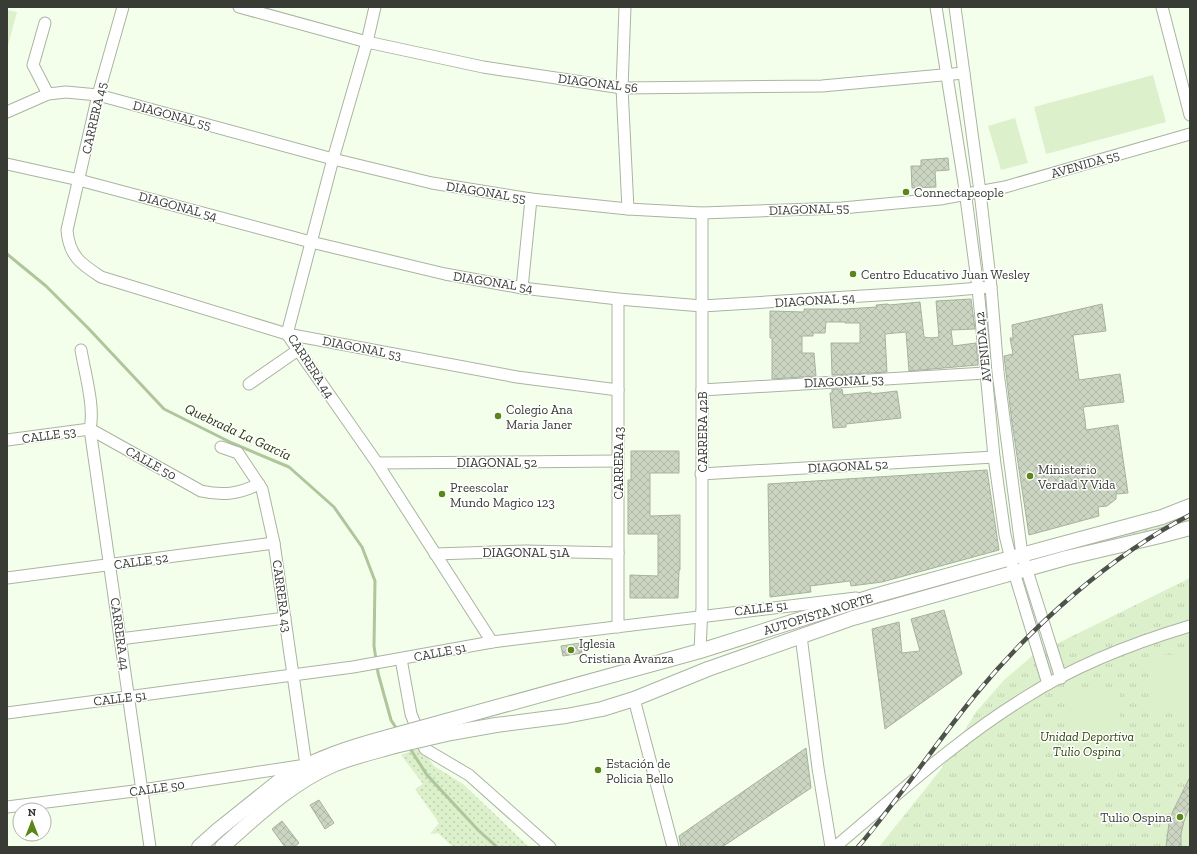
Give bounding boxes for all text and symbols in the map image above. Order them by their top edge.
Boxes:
street label: DIAGONAL 56 [557,71,639,95]
street label: CARRERA 45 [78,80,110,155]
street label: DIAGONAL 55 [131,97,213,133]
street label: AVENIDA 55 [1049,147,1121,181]
street label: DIAGONAL 55 [445,178,527,206]
place label: Connectapeople [914,185,1004,200]
marker: Connectapeople [901,187,911,197]
street label: DIAGONAL 54 [137,188,219,224]
street label: DIAGONAL 55 [769,200,850,218]
place label: Centro Educativo Juan Wesley [861,267,1030,282]
street label: DIAGONAL 54 [452,268,534,296]
marker: Centro Educativo Juan Wesley [848,269,858,279]
street label: DIAGONAL 54 [774,290,856,310]
street label: AVENIDA 42 [972,311,994,383]
street label: CARRERA 44 [285,331,337,401]
street label: DIAGONAL 53 [321,333,403,363]
street label: DIAGONAL 53 [804,371,884,391]
street label: CARRERA 42B [695,391,710,473]
water label: Quebrada La García [182,400,294,464]
place label: Colegio Ana Maria Janer [506,402,574,432]
marker: Colegio Ana Maria Janer [493,411,503,421]
street label: CALLE 53 [21,424,77,446]
street label: CARRERA 43 [611,427,626,499]
street label: CALLE 50 [123,443,179,483]
street label: DIAGONAL 52 [457,455,538,470]
street label: DIAGONAL 52 [807,456,889,476]
place label: Ministerio Verdad Y Vida [1037,462,1116,492]
marker: Ministerio Verdad Y Vida [1025,471,1035,481]
place label: Preescolar Mundo Magico 123 [450,480,555,510]
marker: Preescolar Mundo Magico 123 [437,489,447,499]
street label: DIAGONAL 51A [482,545,570,560]
street label: CALLE 52 [113,550,170,572]
street label: CARRERA 43 [270,559,294,633]
street label: AUTOPISTA NORTE [761,590,875,638]
street label: CARRERA 44 [107,597,133,671]
street label: CALLE 51 [734,597,788,619]
place label: Iglesia Cristiana Avanza [579,636,674,666]
street label: CALLE 51 [412,640,468,664]
marker: Iglesia Cristiana Avanza [566,645,576,655]
street label: CALLE 51 [93,687,147,709]
park label: Unidad Deportiva Tulio Ospina [1040,729,1134,759]
place label: Estación de Policia Bello [606,756,674,786]
marker: Estación de Policia Bello [593,765,603,775]
street label: CALLE 50 [128,777,186,799]
north arrow [12,802,52,842]
text: N [28,806,37,819]
place label: Tulio Ospina [1100,810,1173,825]
marker: Tulio Ospina [1175,812,1185,822]

